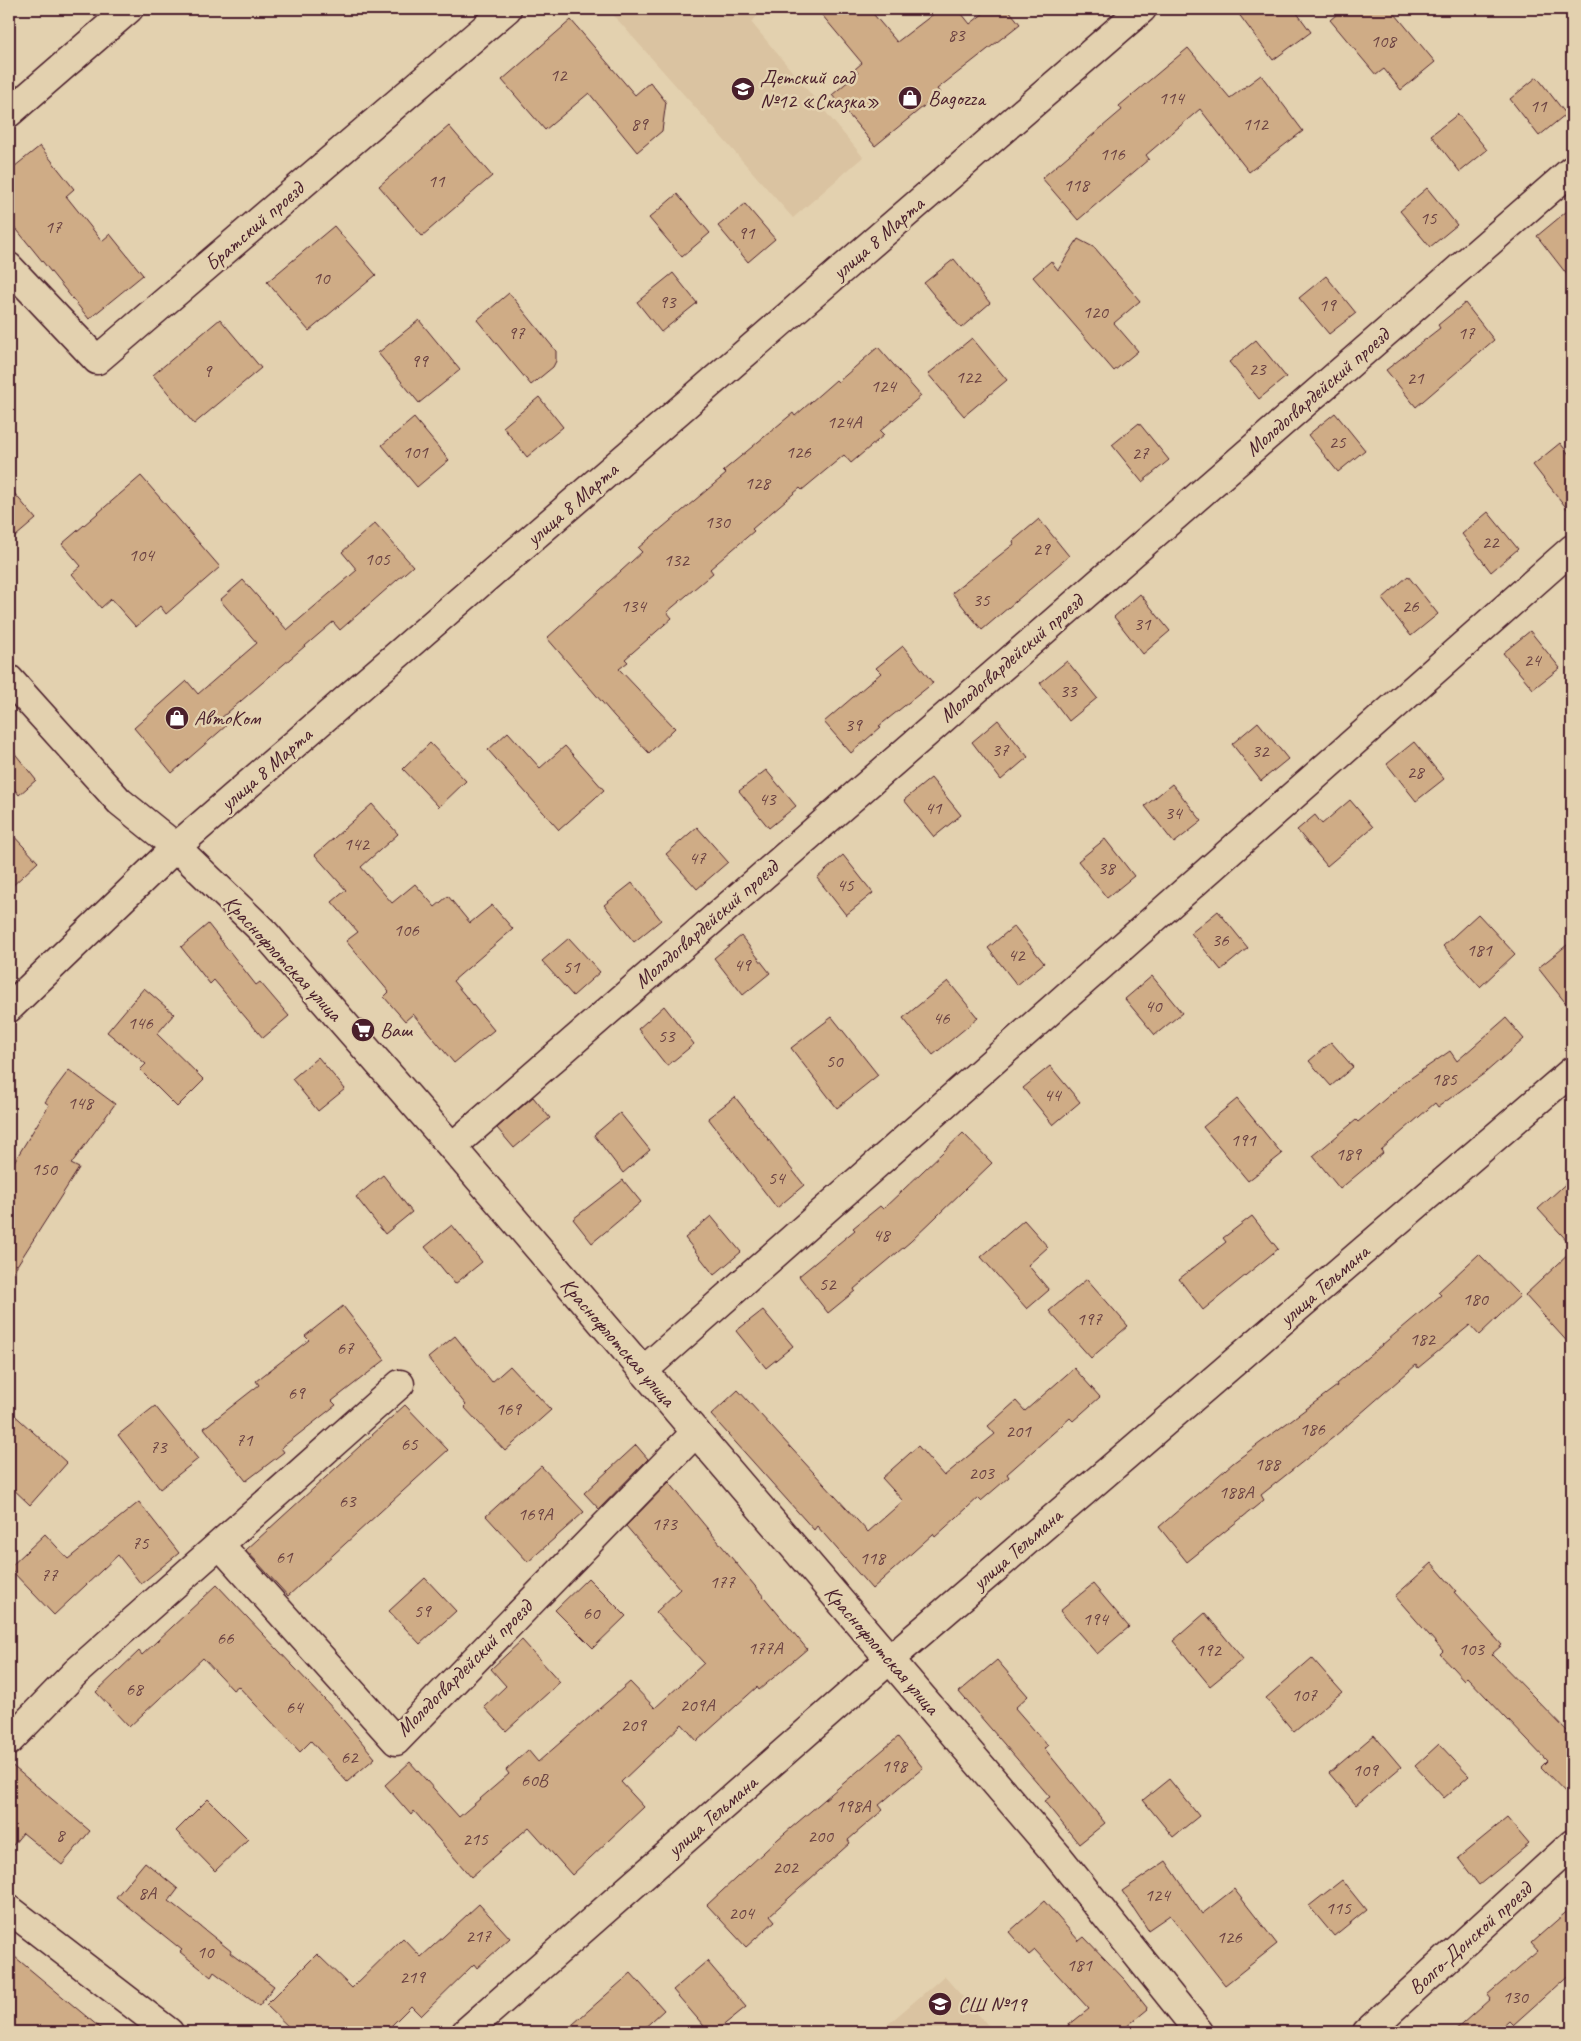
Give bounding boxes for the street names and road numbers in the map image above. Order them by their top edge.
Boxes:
street label: Братский проезд [199,174,311,276]
street label: улица 8 Марта [825,190,931,286]
street label: Молодогвардейский проезд [1240,321,1396,462]
street label: улица 8 Марта [519,456,625,552]
street label: Молодогвардейский проезд [934,587,1090,728]
street label: улица 8 Марта [213,721,319,817]
street label: Молодогвардейский проезд [629,853,785,994]
street label: Краснофлотская улица [218,890,349,1027]
street label: улица Тельмана [1272,1237,1376,1333]
street label: Краснофлотская улица [555,1272,682,1413]
street label: улица Тельмана [965,1501,1069,1597]
street label: Краснофлотская улица [819,1580,946,1721]
street label: Молодогвардейский проезд [390,1592,540,1742]
street label: улица Тельмана [660,1768,764,1864]
street label: Волго-Донской проезд [1403,1874,1539,2000]

